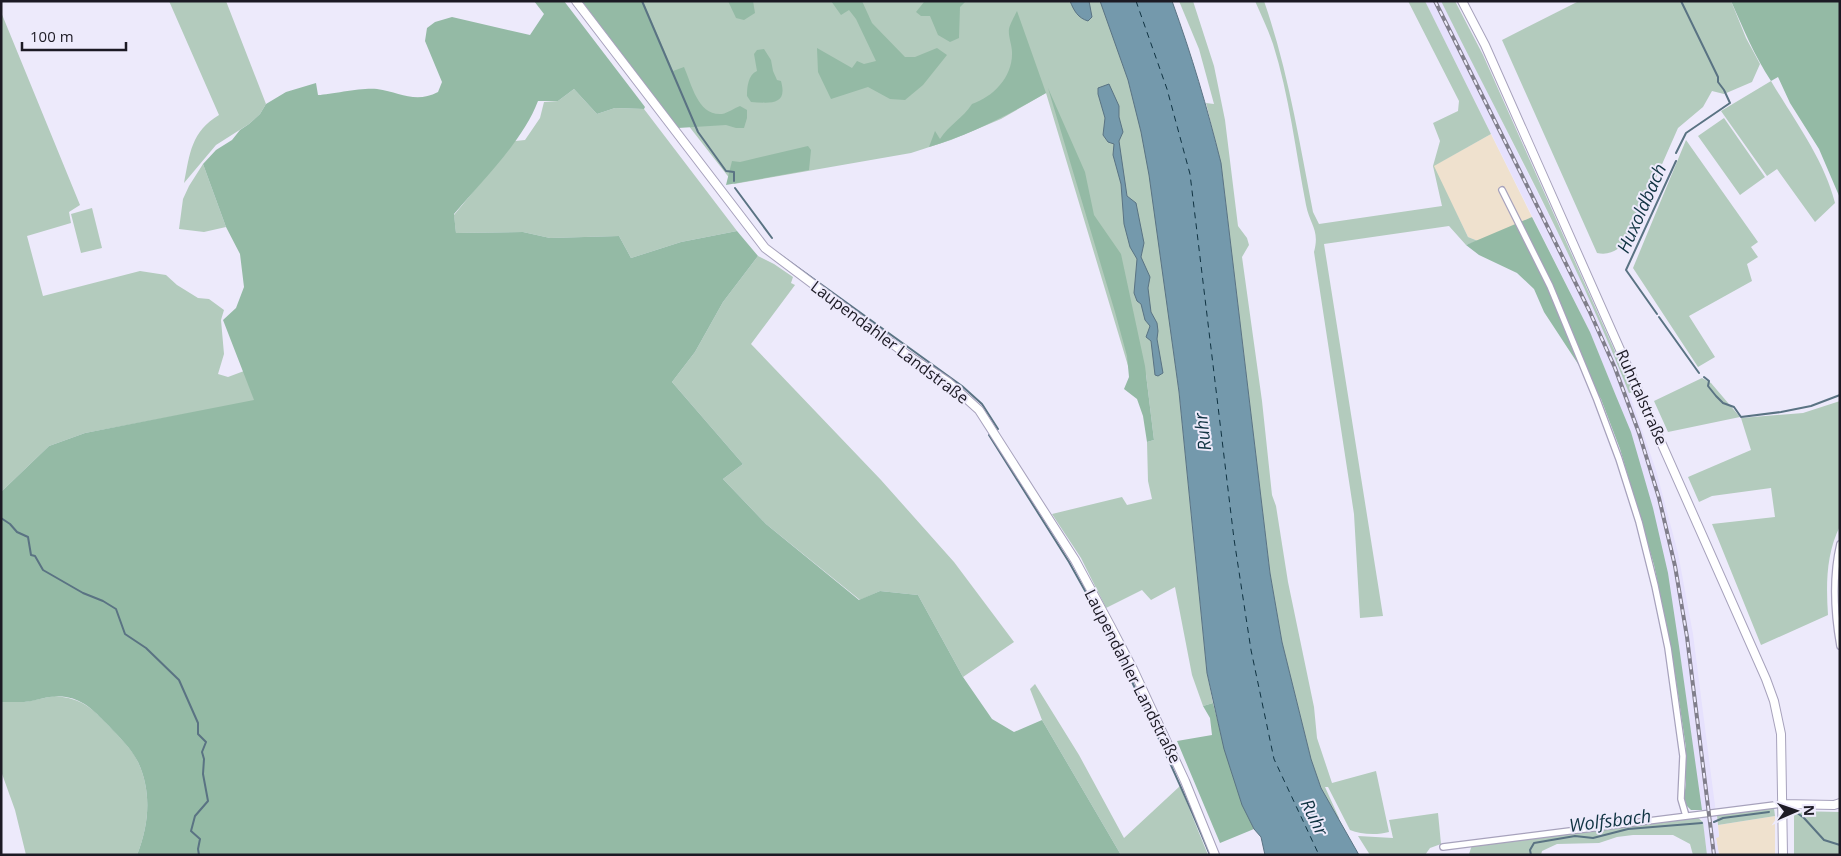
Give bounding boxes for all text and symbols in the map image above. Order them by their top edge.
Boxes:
scale bar [22,20,126,52]
text: 100 m [30,26,74,46]
water label: Huxoldbach [1611,160,1671,256]
street label: Laupendahler Landstraße [807,275,973,409]
street label: Ruhrtalstraße [1611,346,1673,448]
water label: Ruhr [1188,411,1216,452]
street label: Laupendahler Landstraße [1080,585,1186,767]
north arrow [1771,786,1821,836]
water label: Ruhr [1296,795,1335,840]
water label: Wolfsbach [1568,803,1652,837]
text: N [1800,805,1819,817]

